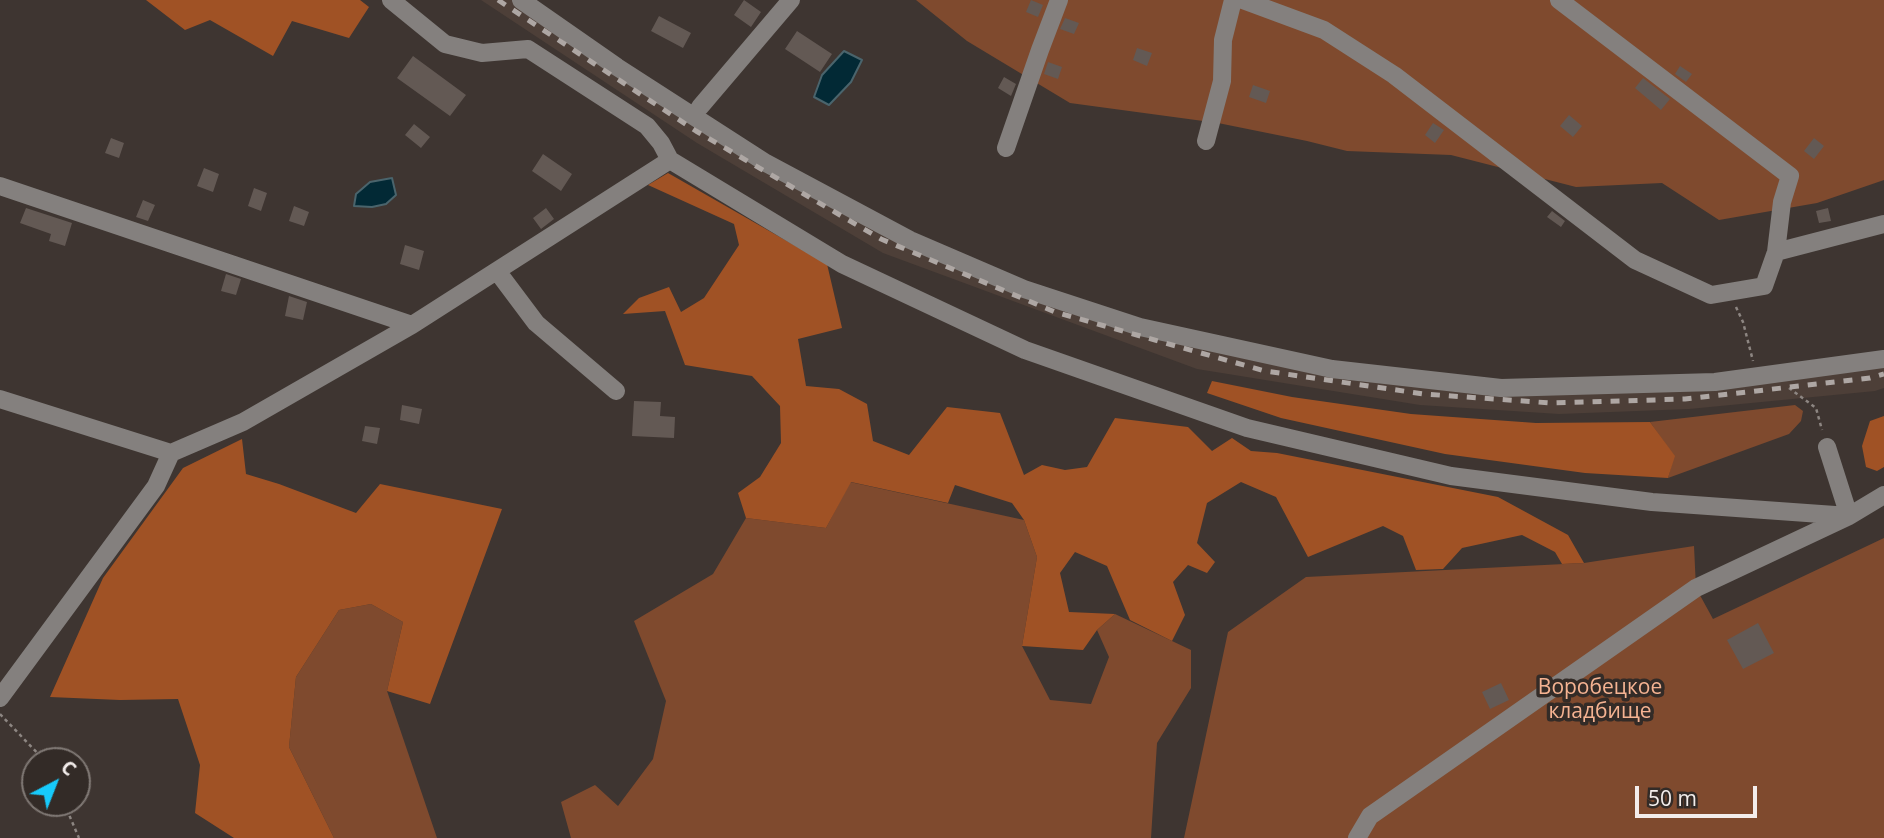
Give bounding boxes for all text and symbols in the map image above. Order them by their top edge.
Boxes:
park label: Воробецкое кладбище [1538,675,1662,725]
north arrow [21,747,91,817]
text: С [56,754,82,782]
scale bar [1639,772,1762,816]
text: 50 m [1648,784,1697,812]

